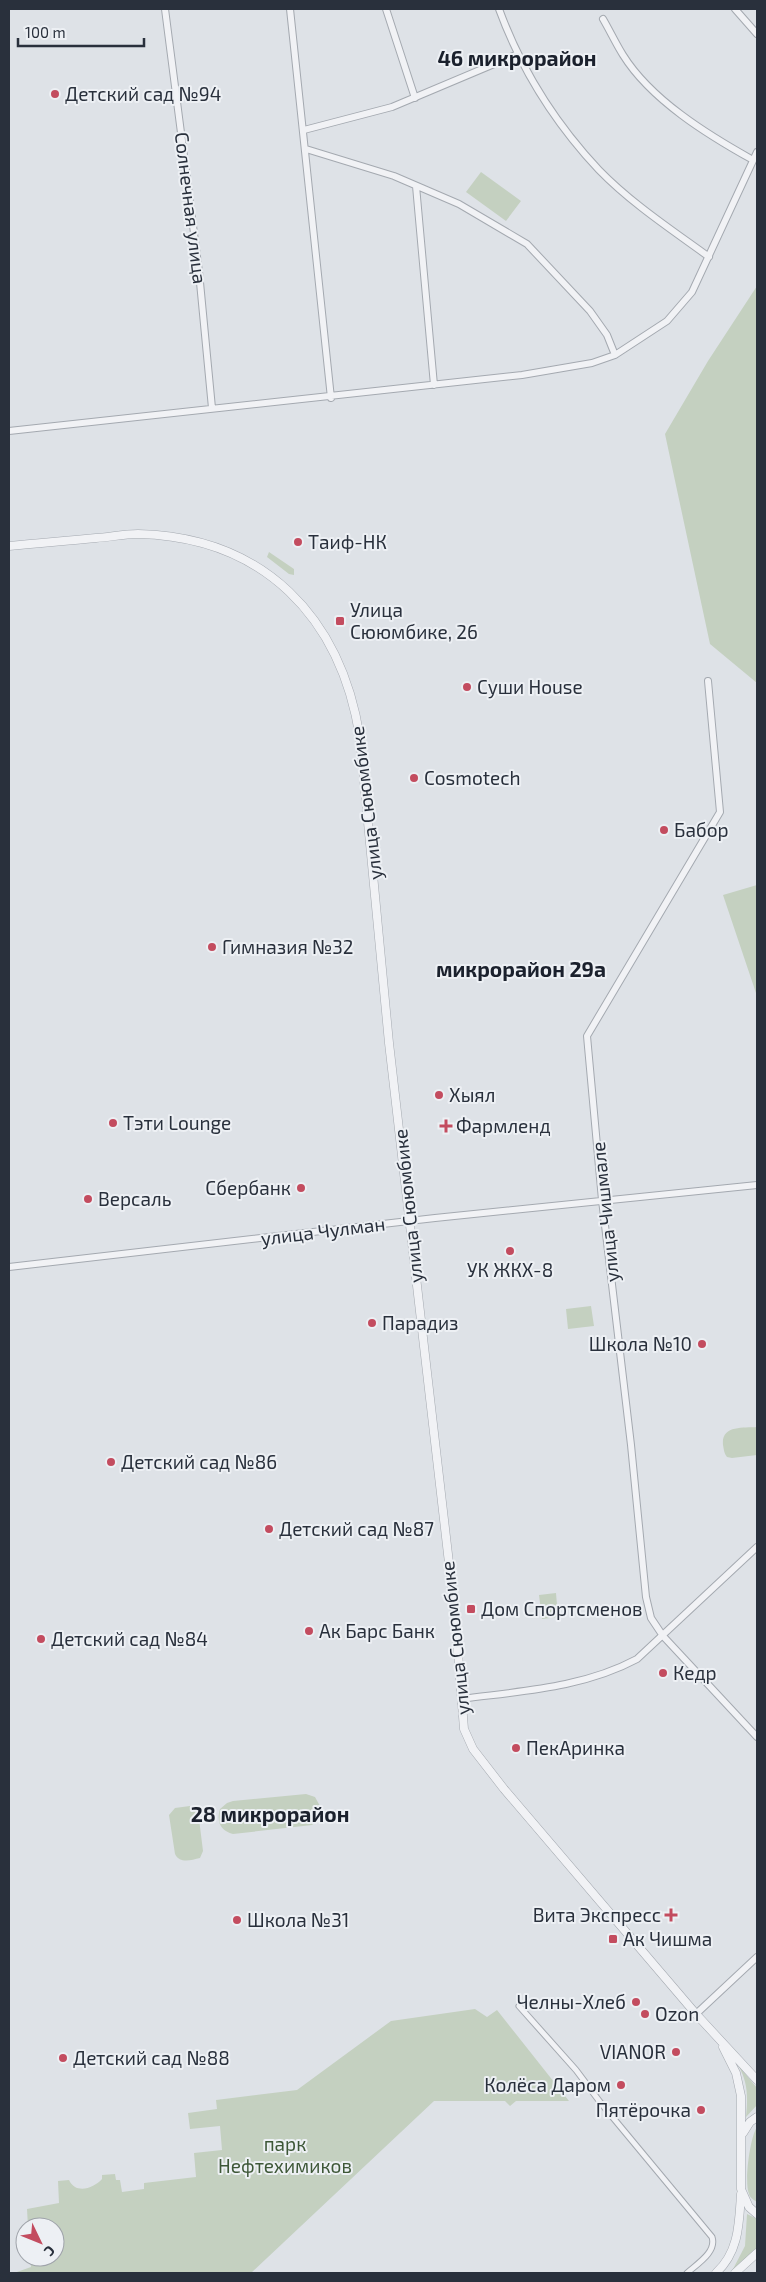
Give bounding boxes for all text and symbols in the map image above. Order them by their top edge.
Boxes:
scale bar [18,15,144,47]
text: 100 m [25,23,66,41]
district label: 46 микрорайон [437,45,597,70]
place label: Детский сад №94 [65,82,221,105]
marker: Детский сад №94 [49,88,61,100]
street label: Солнечная улица [170,131,212,285]
place label: Таиф-НК [308,530,387,553]
marker: Таиф-НК [292,536,304,548]
place label: Улица Сююмбике, 26 [350,598,478,643]
marker: Улица Сююмбике, 26 [334,615,346,627]
place label: Суши House [477,675,583,699]
marker: Суши House [461,681,473,693]
street label: улица Сююмбике [345,725,387,881]
place label: Cosmotech [424,766,520,789]
marker: Cosmotech [408,772,420,784]
place label: Бабор [674,818,729,841]
marker: Бабор [658,824,670,836]
place label: Гимназия №32 [222,935,354,958]
marker: Гимназия №32 [206,941,218,953]
district label: микрорайон 29а [436,956,606,981]
place label: Хыял [449,1083,495,1106]
marker: Хыял [433,1089,445,1101]
place label: Тэти Lounge [123,1111,231,1134]
place label: Фармленд [456,1114,551,1137]
marker: Тэти Lounge [107,1117,119,1129]
marker: Фармленд [440,1120,452,1132]
street label: улица Сююмбике [388,1128,428,1284]
street label: улица Чишмале [586,1140,624,1284]
place label: Сбербанк [205,1176,291,1199]
marker: Сбербанк [295,1182,307,1194]
place label: Версаль [98,1187,171,1210]
marker: Версаль [82,1193,94,1205]
street label: улица Чулман [259,1211,387,1251]
marker: УК ЖКХ-8 [504,1245,516,1257]
place label: УК ЖКХ-8 [467,1258,553,1281]
place label: Парадиз [382,1311,459,1334]
marker: Парадиз [366,1317,378,1329]
place label: Школа №10 [589,1332,692,1355]
marker: Школа №10 [696,1338,708,1350]
place label: Детский сад №86 [121,1450,277,1473]
marker: Детский сад №86 [105,1456,117,1468]
place label: Детский сад №87 [279,1517,434,1540]
marker: Детский сад №87 [263,1523,275,1535]
street label: улица Сююмбике [435,1560,475,1716]
place label: Дом Спортсменов [481,1597,643,1620]
marker: Дом Спортсменов [465,1603,477,1615]
place label: Ак Барс Банк [319,1619,435,1642]
marker: Ак Барс Банк [303,1625,315,1637]
place label: Детский сад №84 [51,1627,208,1650]
marker: Детский сад №84 [35,1633,47,1645]
place label: Кедр [673,1661,717,1684]
marker: Кедр [657,1667,669,1679]
place label: ПекАринка [526,1736,625,1759]
marker: ПекАринка [510,1742,522,1754]
district label: 28 микрорайон [191,1801,349,1826]
place label: Вита Экспресс [533,1903,661,1926]
place label: Школа №31 [247,1908,349,1931]
marker: Вита Экспресс [665,1909,677,1921]
marker: Школа №31 [231,1914,243,1926]
place label: Ак Чишма [623,1927,712,1950]
marker: Ак Чишма [607,1933,619,1945]
place label: Челны-Хлеб [517,1990,626,2013]
marker: Челны-Хлеб [630,1996,642,2008]
place label: Ozon [655,2002,699,2025]
marker: Ozon [639,2008,651,2020]
place label: VIANOR [600,2040,666,2063]
place label: Детский сад №88 [73,2046,230,2069]
marker: VIANOR [670,2046,682,2058]
marker: Детский сад №88 [57,2052,69,2064]
place label: Колёса Даром [484,2073,611,2096]
marker: Колёса Даром [615,2079,627,2091]
place label: Пятёрочка [596,2098,691,2121]
marker: Пятёрочка [695,2104,707,2116]
park label: парк Нефтехимиков [218,2132,352,2177]
north arrow [15,2217,65,2267]
text: С [41,2242,59,2260]

